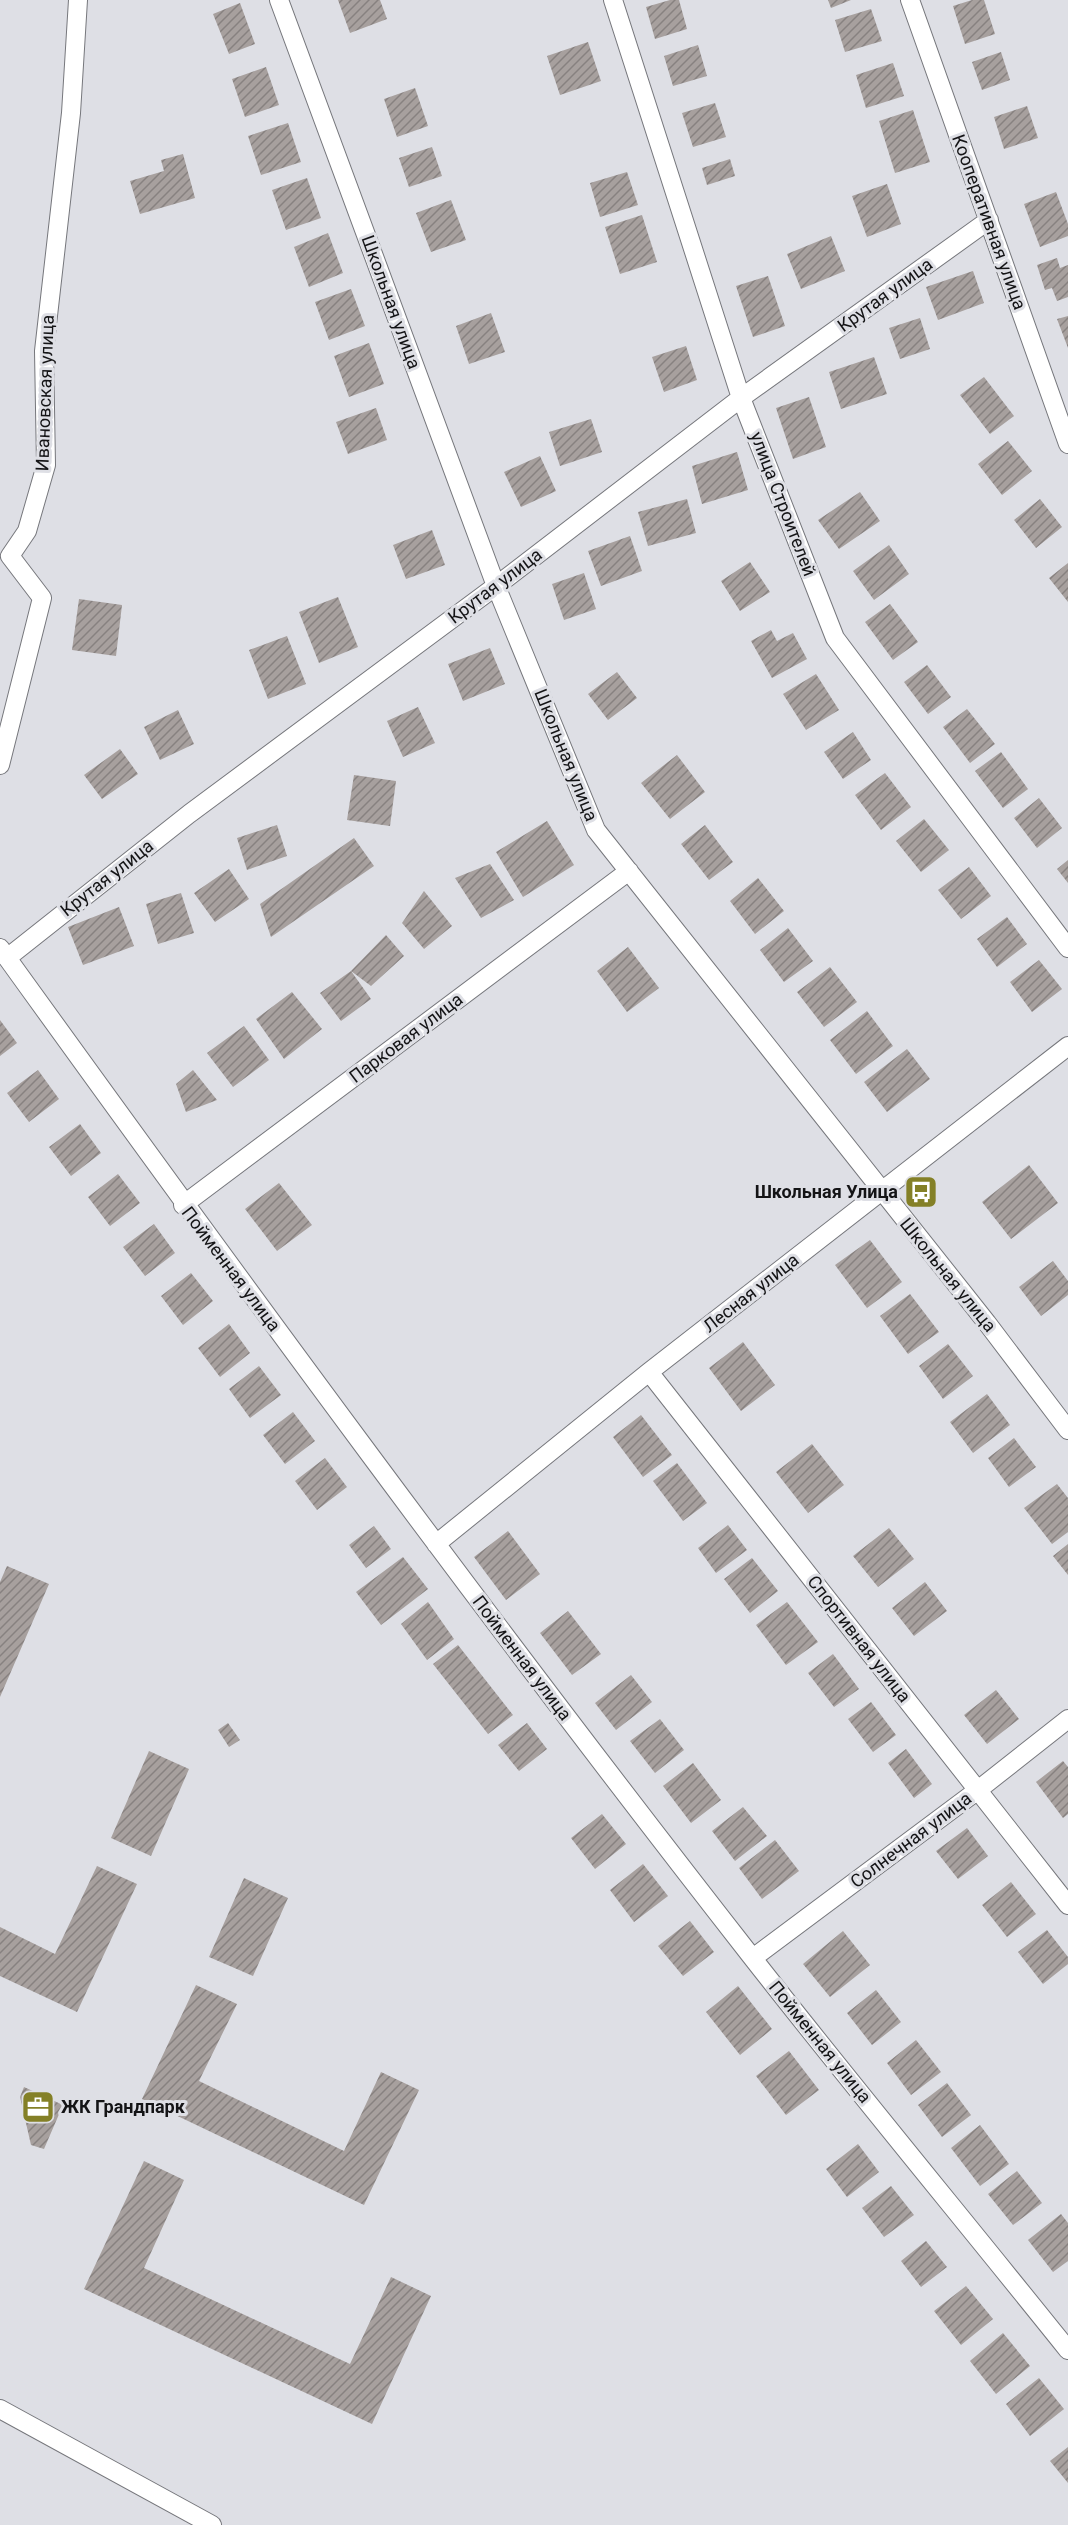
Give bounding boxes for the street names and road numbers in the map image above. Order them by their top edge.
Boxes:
street label: Кооперативная улица [948,131,1031,312]
street label: Школьная улица [358,232,425,372]
street label: Крутая улица [833,253,936,336]
street label: Ивановская улица [31,314,58,472]
street label: улица Строителей [746,429,821,579]
street label: Крутая улица [444,544,546,628]
street label: Школьная улица [530,686,603,824]
street label: Крутая улица [56,835,157,920]
street label: Парковая улица [345,988,466,1087]
street label: Пойменная улица [178,1202,285,1335]
street label: Школьная улица [896,1213,1001,1336]
street label: Лесная улица [699,1249,803,1336]
street label: Спортивная улица [803,1571,915,1706]
street label: Пойменная улица [469,1591,576,1724]
street label: Солнечная улица [846,1787,975,1892]
street label: Пойменная улица [765,1977,876,2107]

